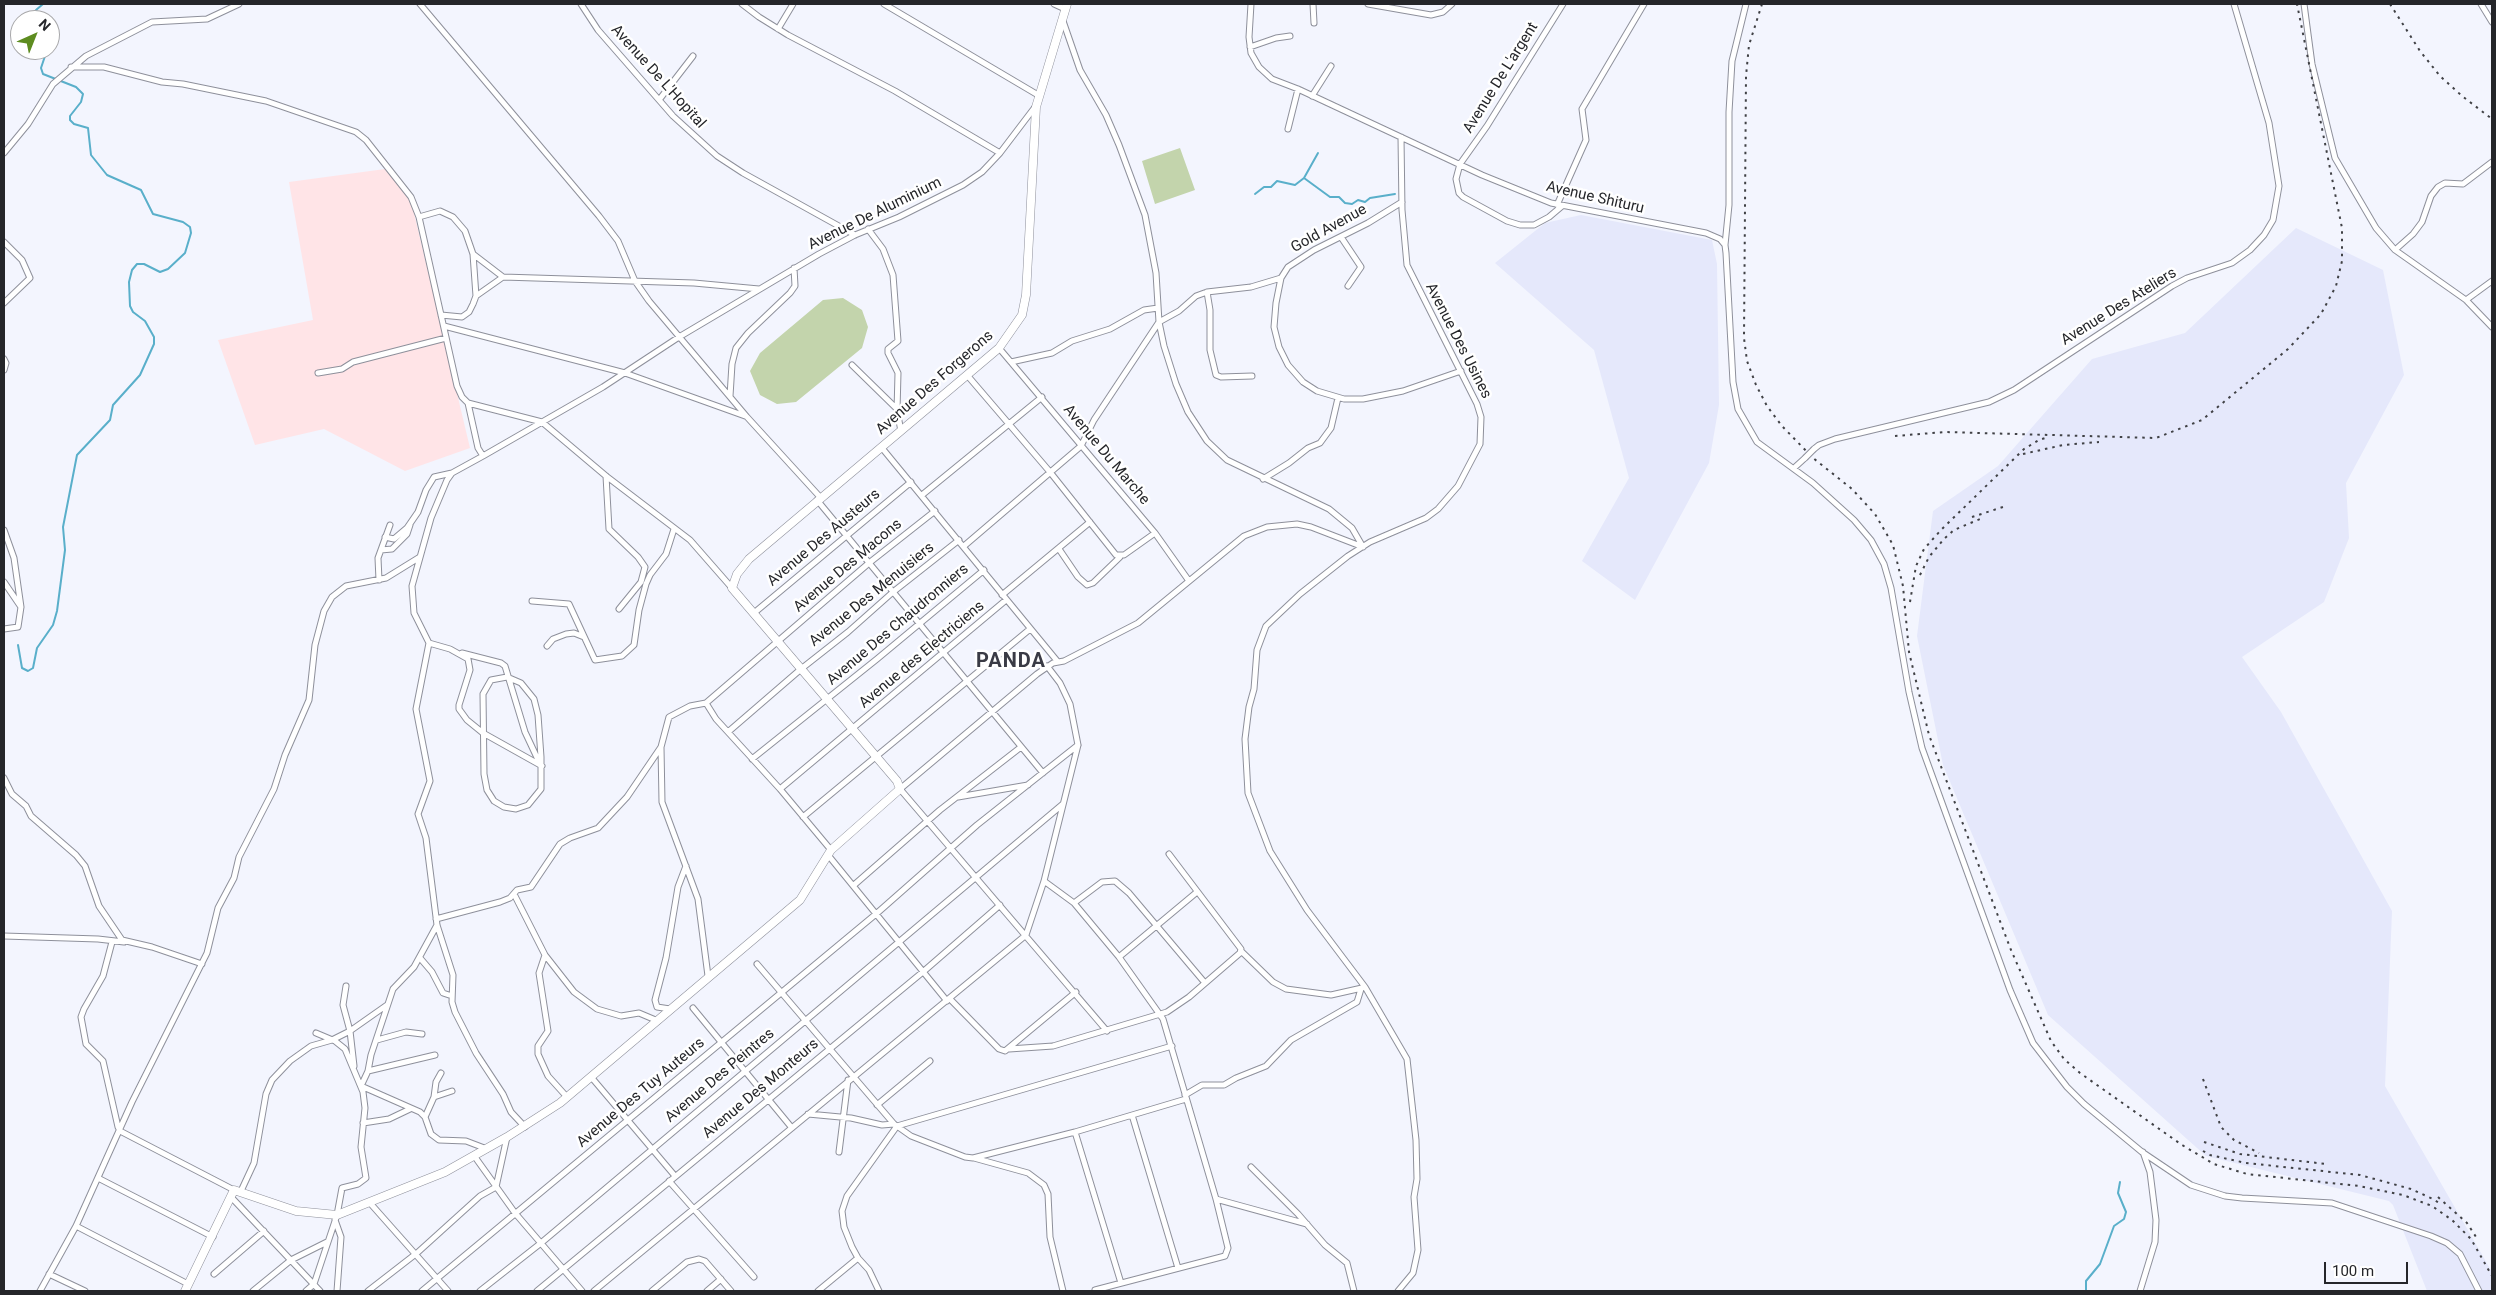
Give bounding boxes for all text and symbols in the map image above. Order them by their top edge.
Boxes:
north arrow [10,10,60,60]
text: N [36,16,54,34]
street label: Avenue De L'argent [1460,19,1542,137]
street label: Avenue De L'Hopital [607,22,709,132]
street label: Avenue De Aluminium [805,174,945,254]
street label: Avenue Shituru [1544,178,1646,218]
street label: Gold Avenue [1288,201,1370,257]
street label: Avenue Des Ateliers [2058,264,2180,350]
street label: Avenue Des Usines [1421,280,1495,402]
street label: Avenue Des Forgerons [873,327,997,439]
street label: Avenue Du Marche [1059,401,1153,509]
street label: Avenue Des Austeurs [764,486,884,590]
street label: Avenue Des Macons [790,515,906,617]
street label: Avenue Des Menuisiers [806,539,938,651]
street label: Avenue Des Chaudronniers [823,560,973,690]
street label: Avenue des Electriciens [856,597,988,713]
district label: PANDA [975,650,1047,674]
street label: Avenue Des Peintres [662,1025,778,1127]
street label: Avenue Des Tuy Auteurs [573,1034,709,1152]
street label: Avenue Des Monteurs [699,1035,823,1143]
scale bar [2326,1252,2410,1284]
text: 100 m [2332,1262,2374,1280]

